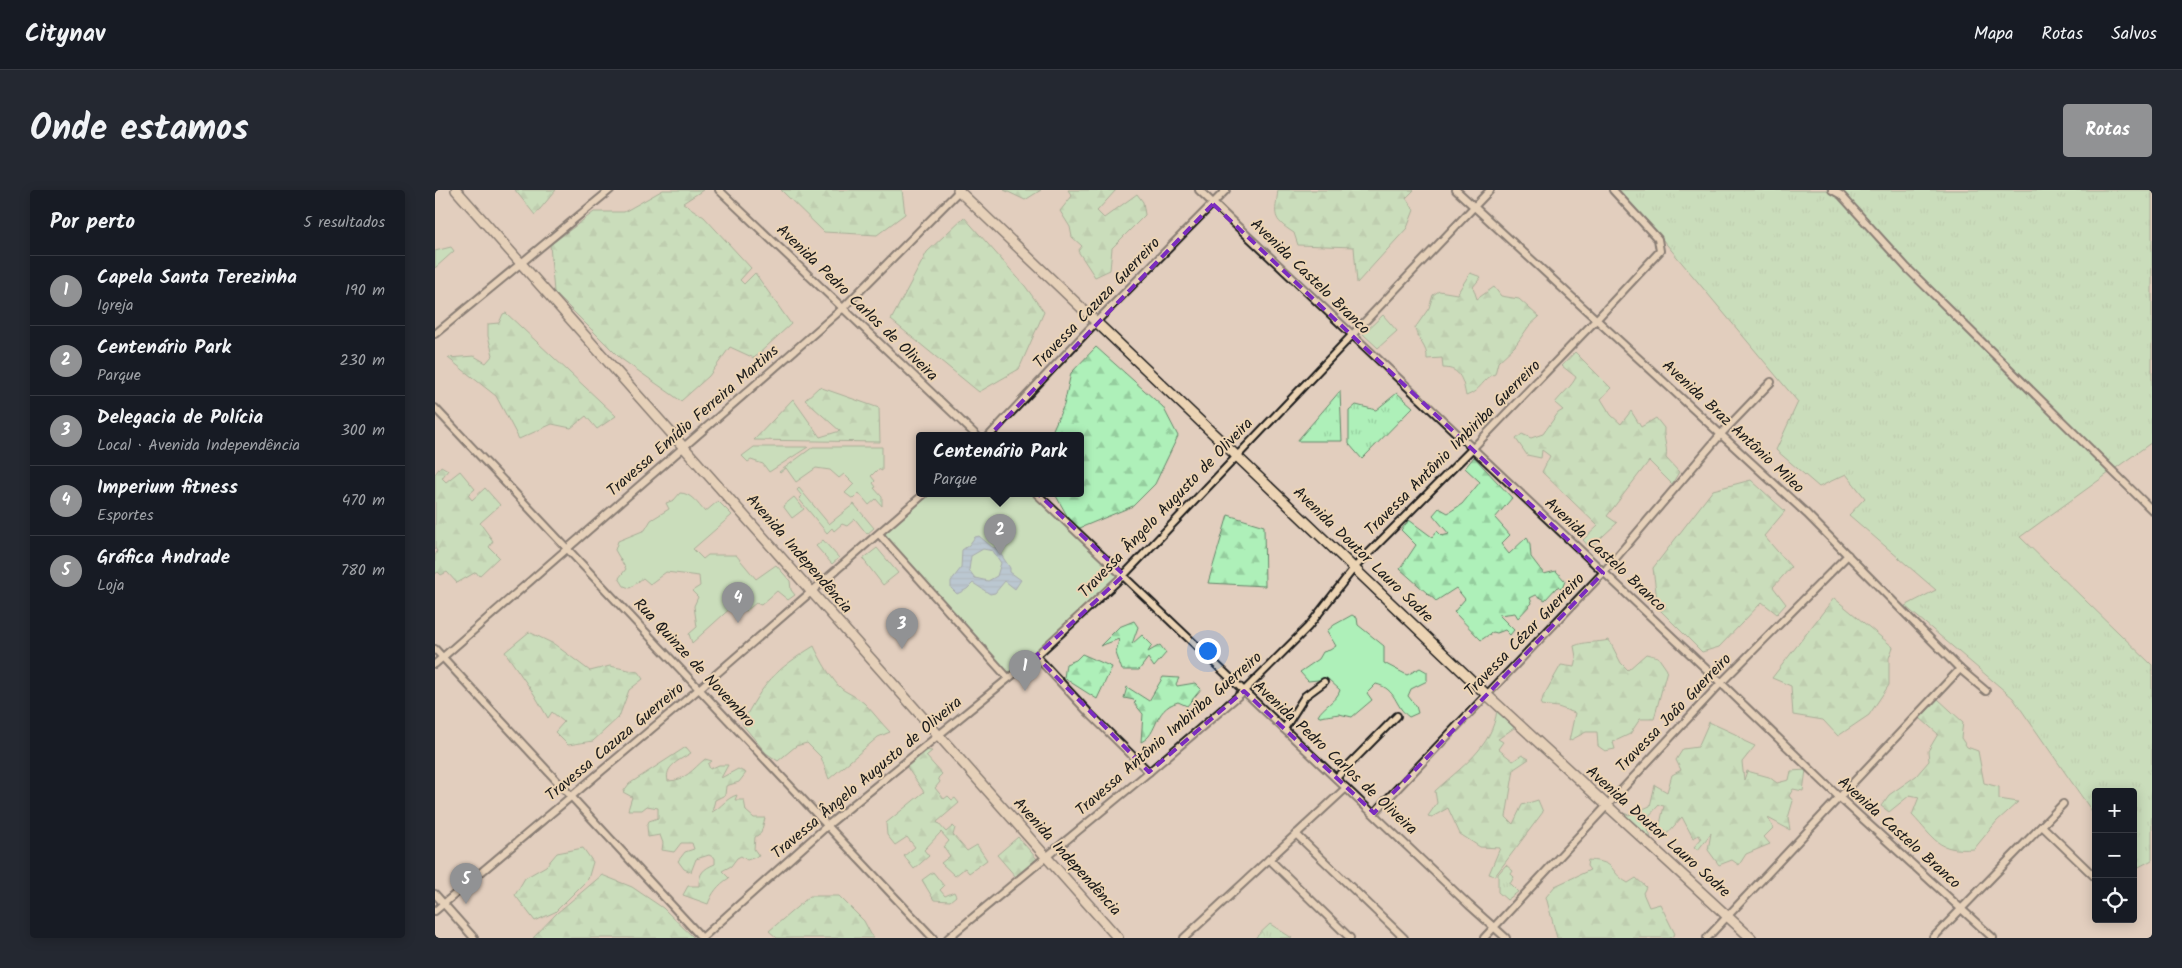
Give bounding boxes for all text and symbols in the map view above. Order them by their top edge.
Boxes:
text: Citynav [25,15,105,54]
text: Mapa [1974,20,2013,49]
text: Rotas [2041,20,2083,49]
text: Salvos [2111,20,2157,49]
text: Onde estamos [30,102,249,158]
button: Rotas [2063,104,2152,157]
text: Por perto [50,206,135,239]
text: 5 resultados [303,210,385,235]
street label: Avenida Castelo Branco [1244,213,1376,341]
street label: Avenida Pedro Carlos de Oliveira [770,219,944,387]
street label: Travessa Cazuza Guerreiro [1027,232,1167,374]
text: Capela Santa Terezinha [97,263,297,293]
text: 1 [64,278,68,303]
text: 190 m [345,278,385,303]
text: Igreja [97,293,134,318]
text: Centenário Park [97,333,231,363]
street label: Travessa Emídio Ferreira Martins [601,339,785,503]
text: 2 [61,348,71,373]
text: 230 m [339,348,385,373]
street label: Travessa Antônio Imbiriba Guerreiro [1359,354,1547,542]
street label: Avenida Braz Antônio Mileo [1656,354,1810,500]
text: Parque [97,363,141,388]
text: Delegacia de Polícia [97,403,263,433]
street label: Travessa Ângelo Augusto de Oliveira [1073,412,1259,604]
text: 3 [62,418,70,443]
text: 300 m [341,418,385,443]
popup [916,432,1084,497]
text: Local · Avenida Independência [97,433,300,458]
text: Centenário Park [933,437,1067,467]
text: Parque [933,467,977,492]
text: Imperium fitness [97,473,238,503]
street label: Avenida Doutor Lauro Sodre [1287,481,1439,629]
text: 4 [62,488,70,513]
text: 470 m [342,488,385,513]
street label: Avenida Independência [740,488,858,620]
street label: Avenida Castelo Branco [1538,492,1672,618]
text: Esportes [97,503,154,528]
pin: 2 [984,514,1016,555]
text: Gráfica Andrade [97,543,230,573]
text: 5 [62,558,70,583]
text: 780 m [341,558,385,583]
street label: Travessa Cézar Guerreiro [1459,567,1591,703]
text: Loja [97,573,125,598]
pin: 4 [722,582,754,623]
street label: Rua Quinze de Novembro [627,593,761,733]
pin: 3 [886,608,918,649]
your location [1195,638,1221,664]
street label: Travessa Antônio Imbiriba Guerreiro [1070,646,1268,822]
street label: Travessa João Guerreiro [1610,648,1738,778]
pin: 1 [1009,650,1041,691]
street label: Avenida Pedro Carlos de Oliveira [1247,675,1423,841]
street label: Travessa Cazuza Guerreiro [540,676,690,808]
street label: Travessa Ângelo Augusto de Oliveira [766,690,968,866]
street label: Avenida Doutor Lauro Sodre [1580,760,1736,904]
street label: Avenida Castelo Branco [1832,771,1966,895]
map controls [2092,788,2137,923]
button: + [2092,788,2137,833]
street label: Avenida Independência [1007,792,1127,922]
button: − [2092,833,2137,878]
pin: 5 [450,863,482,904]
button: locate [2092,878,2137,923]

